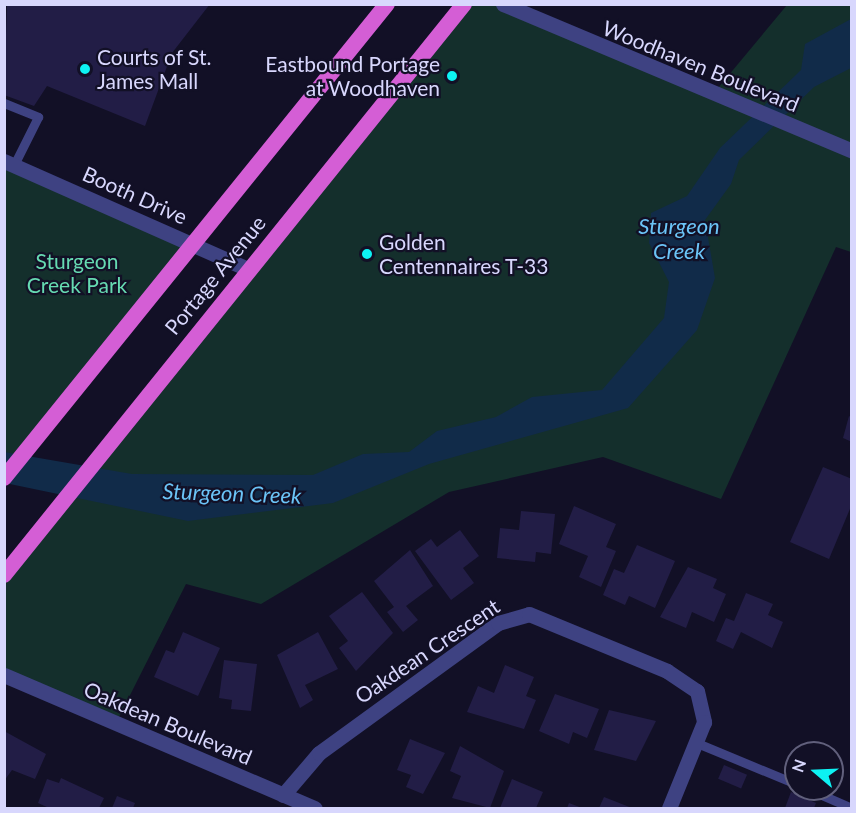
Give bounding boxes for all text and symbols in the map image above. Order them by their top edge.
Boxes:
street label: Woodhaven Boulevard [599,15,803,117]
place label: Courts of St. James Mall [97,44,212,94]
place label: Eastbound Portage at Woodhaven [265,51,440,101]
marker: Courts of St. James Mall [78,62,92,76]
marker: Eastbound Portage at Woodhaven [445,69,459,83]
street label: Booth Drive [79,161,191,229]
street label: Portage Avenue [159,210,271,340]
water label: Sturgeon Creek [638,212,720,264]
place label: Golden Centennaires T-33 [379,229,549,279]
marker: Golden Centennaires T-33 [360,247,374,261]
park label: Sturgeon Creek Park [27,248,127,298]
water label: Sturgeon Creek [162,477,302,509]
street label: Oakdean Crescent [350,593,504,709]
street label: Oakdean Boulevard [80,676,256,770]
north arrow [784,741,844,801]
text: N [787,757,809,775]

